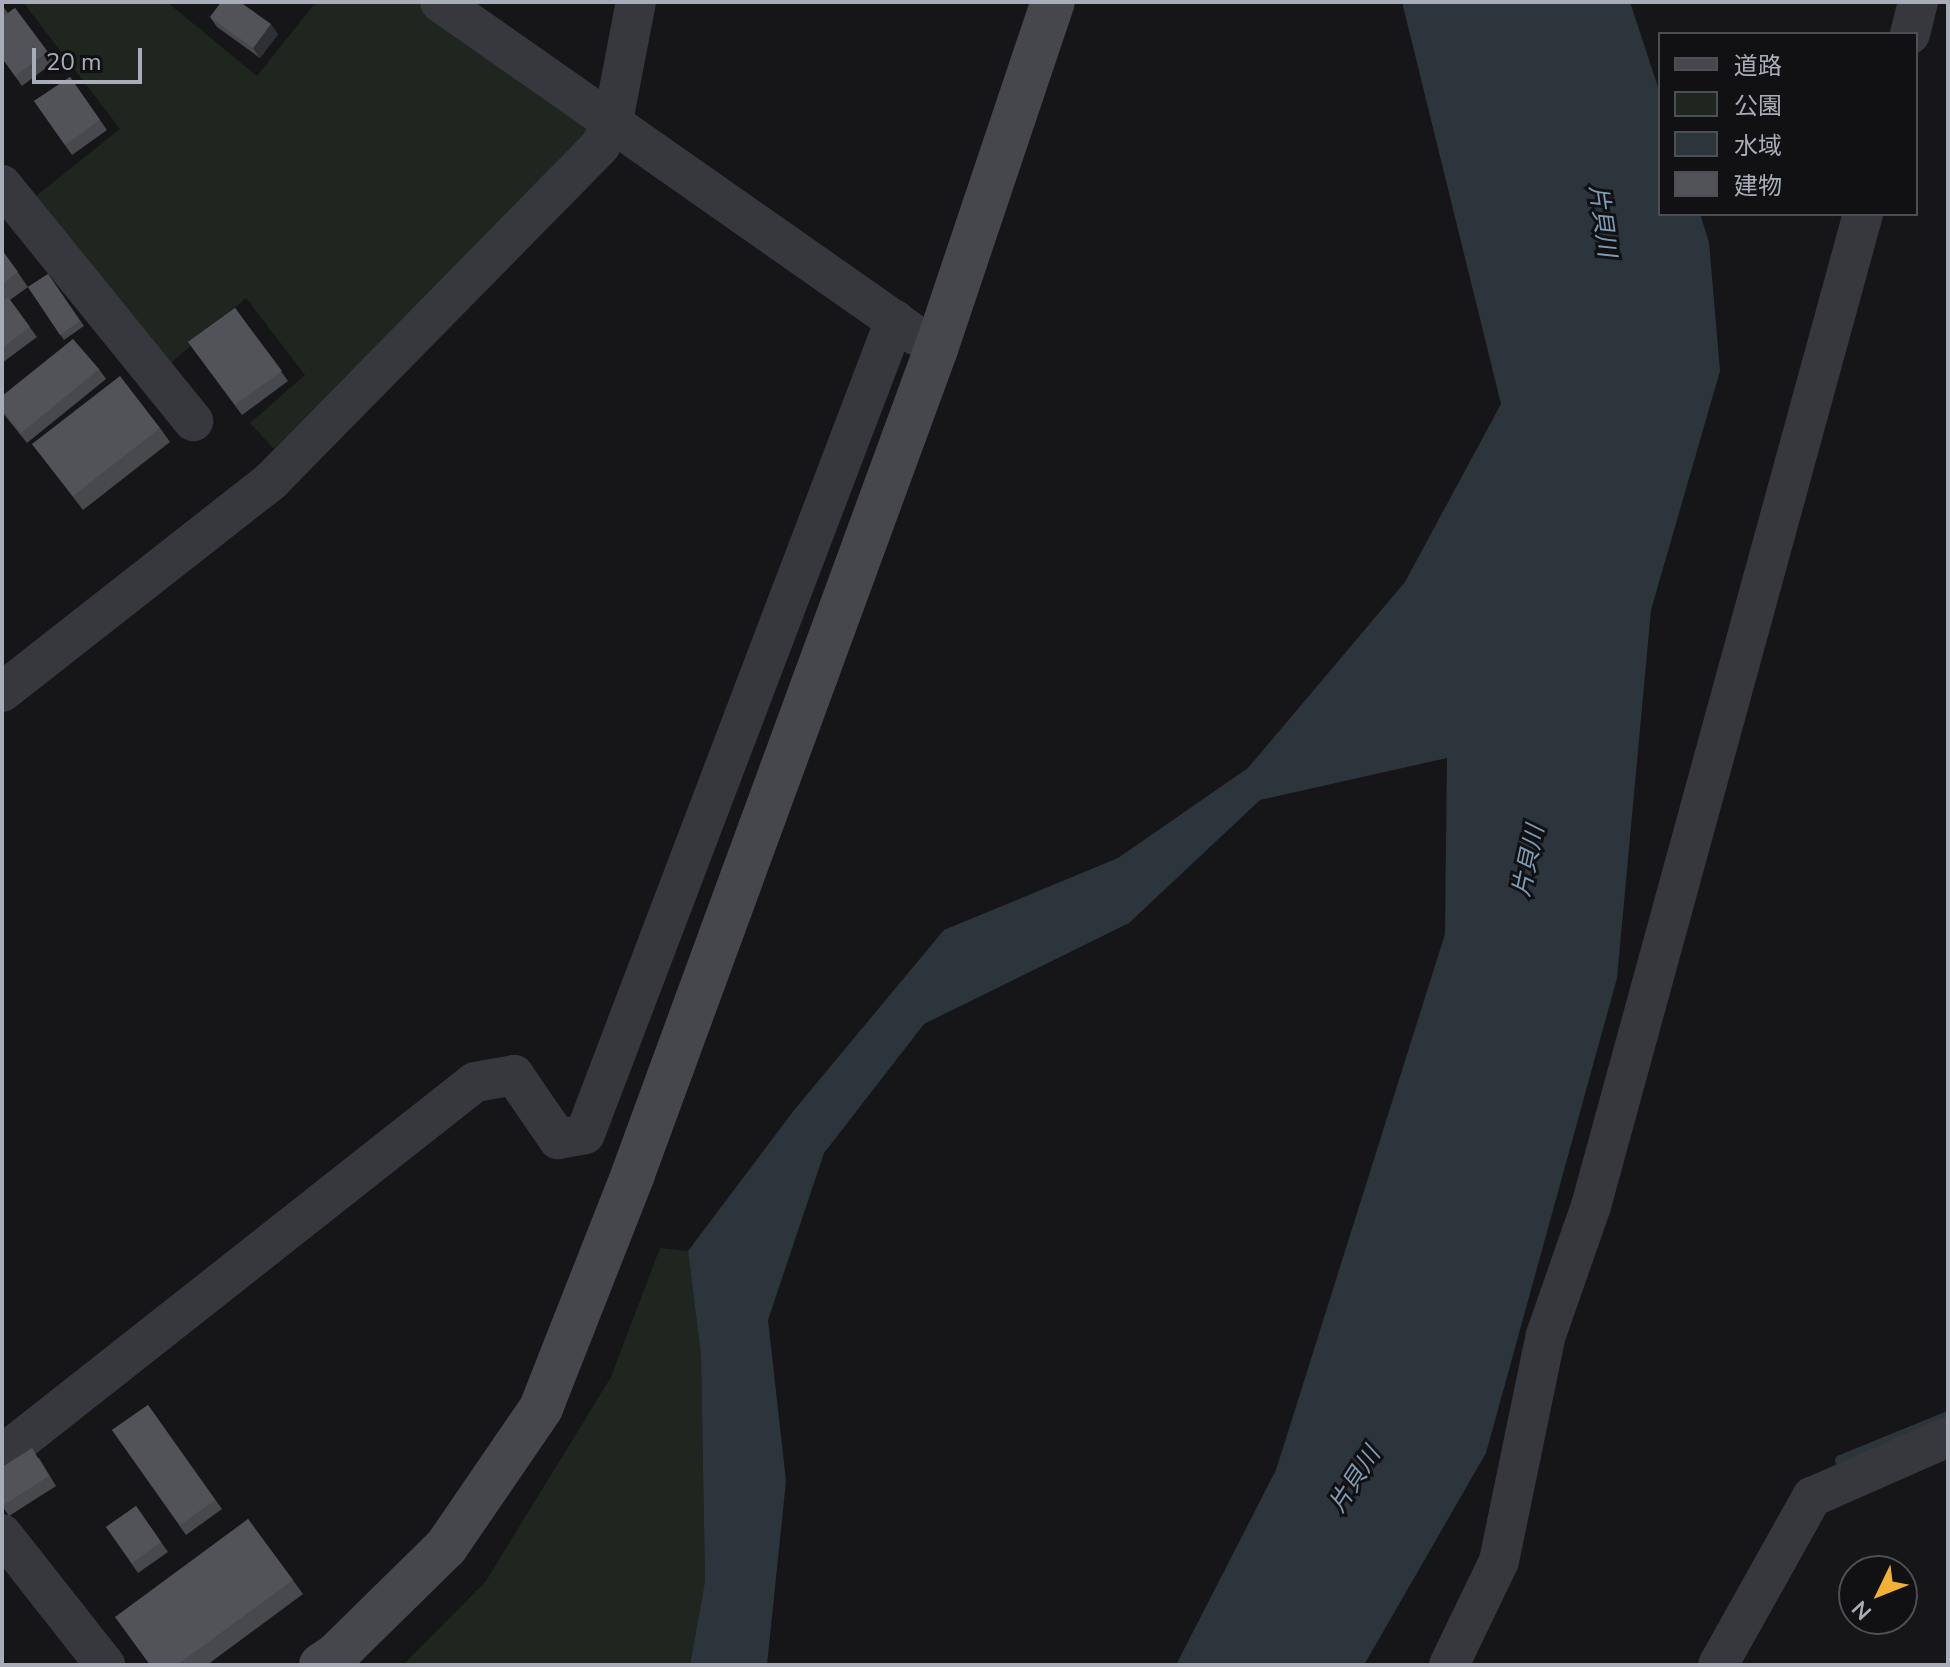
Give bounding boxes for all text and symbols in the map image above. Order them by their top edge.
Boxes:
scale bar [36,32,146,82]
legend [1658,32,1918,216]
text: 20 m [46,46,102,78]
text: 道路 [1734,50,1782,82]
text: 公園 [1734,90,1782,122]
text: 水域 [1734,130,1782,162]
text: 建物 [1734,170,1782,202]
water label: 片貝川 [1583,183,1621,259]
water label: 片貝川 [1507,823,1551,899]
water label: 片貝川 [1323,1442,1387,1518]
north arrow [1838,1555,1918,1635]
text: N [1845,1594,1878,1626]

